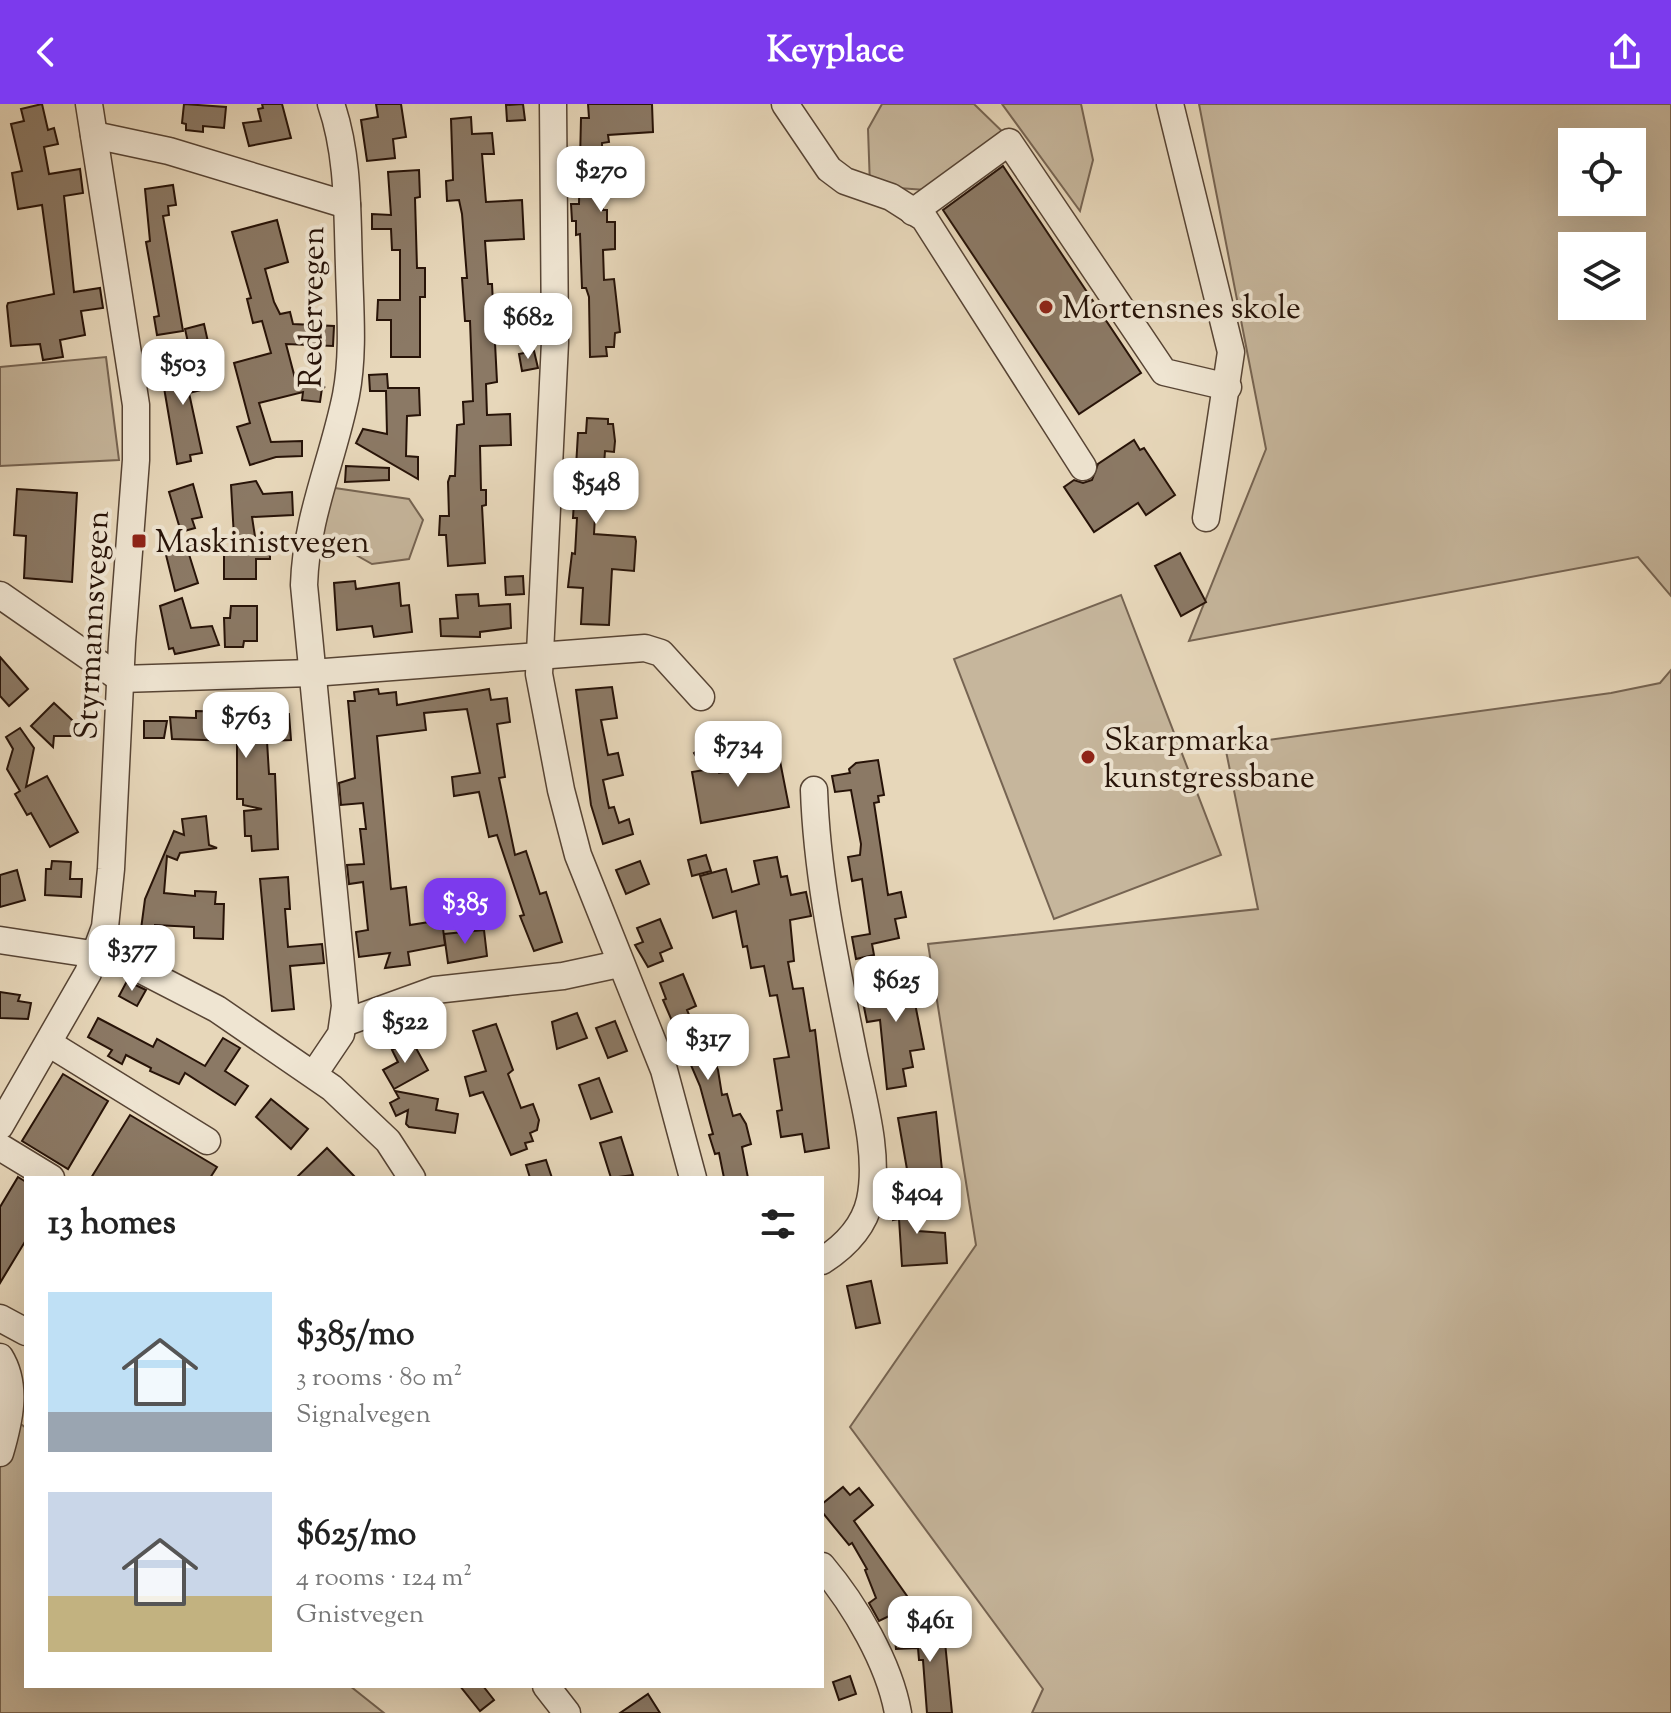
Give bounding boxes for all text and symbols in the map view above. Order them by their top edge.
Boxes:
text: Keyplace [767,26,904,78]
icon: back [24,30,68,74]
icon: share [1603,30,1647,74]
map controls [1558,128,1646,320]
button: locate [1558,128,1646,216]
pin: $270 [554,146,648,214]
text: $270 [575,153,627,190]
street label: Redervegen [290,226,338,388]
button: layers [1558,232,1646,320]
place label: Mortensnes skole [1062,287,1301,333]
pin: $682 [481,293,575,361]
marker: Mortensnes skole [1037,298,1055,316]
text: $682 [502,300,554,337]
pin: $503 [136,339,230,407]
text: $503 [159,346,207,383]
pin: $548 [549,458,643,526]
text: $548 [572,465,620,502]
street label: Styrmannsvegen [65,509,123,741]
place label: Maskinistvegen [155,521,370,567]
marker: Maskinistvegen [130,532,148,550]
pin: $763 [199,692,293,760]
text: $763 [221,699,271,736]
place label: Skarpmarka kunstgressbane [1104,719,1315,802]
pin: $734 [691,721,785,789]
text: $734 [713,728,763,765]
marker: Skarpmarka kunstgressbane [1079,748,1097,766]
pin: $385 [418,878,512,946]
text: $385 [442,885,488,922]
pin: $377 [85,925,179,993]
text: $377 [107,932,157,969]
pin: $625 [849,956,943,1024]
text: $625 [872,963,920,1000]
pin: $522 [358,997,452,1065]
text: $522 [381,1004,429,1041]
pin: $317 [661,1014,755,1082]
text: $317 [685,1021,731,1058]
pin: $404 [870,1168,964,1236]
text: $404 [891,1175,943,1212]
text: 13 homes [48,1200,176,1249]
icon: filters [756,1202,800,1246]
text: $385/mo [296,1311,415,1360]
icon: home [112,1324,208,1420]
text: 3 rooms · 80 m² [296,1360,462,1397]
text: Signalvegen [296,1397,431,1434]
text: $625/mo [296,1511,416,1560]
icon: home [112,1524,208,1620]
text: 4 rooms · 124 m² [296,1560,472,1597]
pin: $461 [883,1596,977,1664]
text: Gnistvegen [296,1597,424,1634]
text: $461 [906,1603,954,1640]

